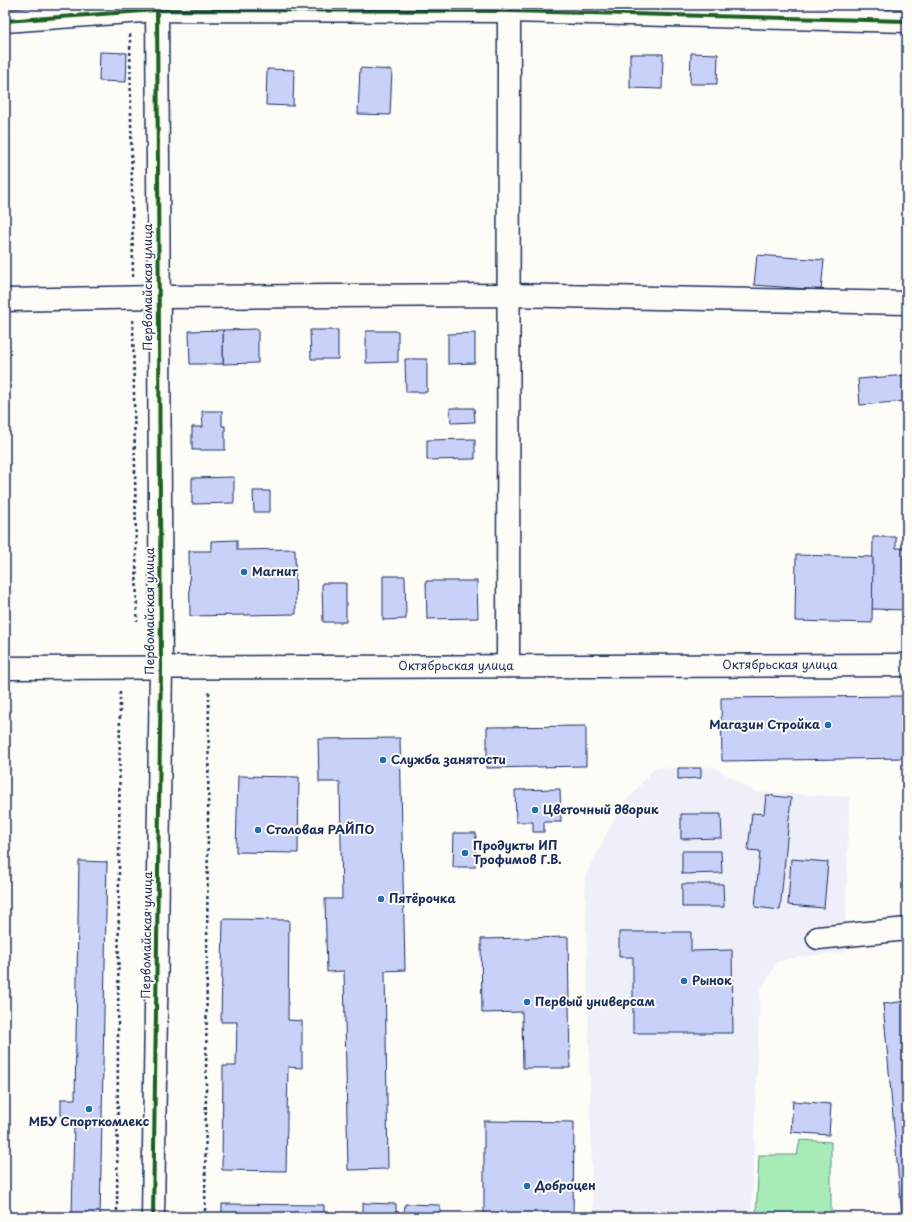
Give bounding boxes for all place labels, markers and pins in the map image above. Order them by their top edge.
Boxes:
place label: Магнит [252,562,298,580]
marker: Магнит [239,567,249,577]
place label: Магазин Стройка [709,715,820,733]
marker: Магазин Стройка [823,720,833,730]
place label: Служба занятости [391,750,506,768]
marker: Служба занятости [378,755,388,765]
place label: Цветочный дворик [543,800,659,818]
marker: Цветочный дворик [530,805,540,815]
place label: Столовая РАЙПО [266,820,374,838]
marker: Столовая РАЙПО [253,825,263,835]
place label: Продукты ИП Трофимов Г.В. [473,836,562,868]
marker: Продукты ИП Трофимов Г.В. [460,848,470,858]
place label: Пятёрочка [389,889,456,907]
marker: Пятёрочка [376,894,386,904]
place label: Рынок [692,971,732,989]
marker: Рынок [679,976,689,986]
place label: Первый универсам [535,992,655,1010]
marker: Первый универсам [522,997,532,1007]
marker: МБУ Спорткомлекс [84,1104,94,1114]
place label: МБУ Спорткомлекс [29,1112,150,1130]
place label: Доброцен [534,1176,596,1194]
marker: Доброцен [522,1181,532,1191]

